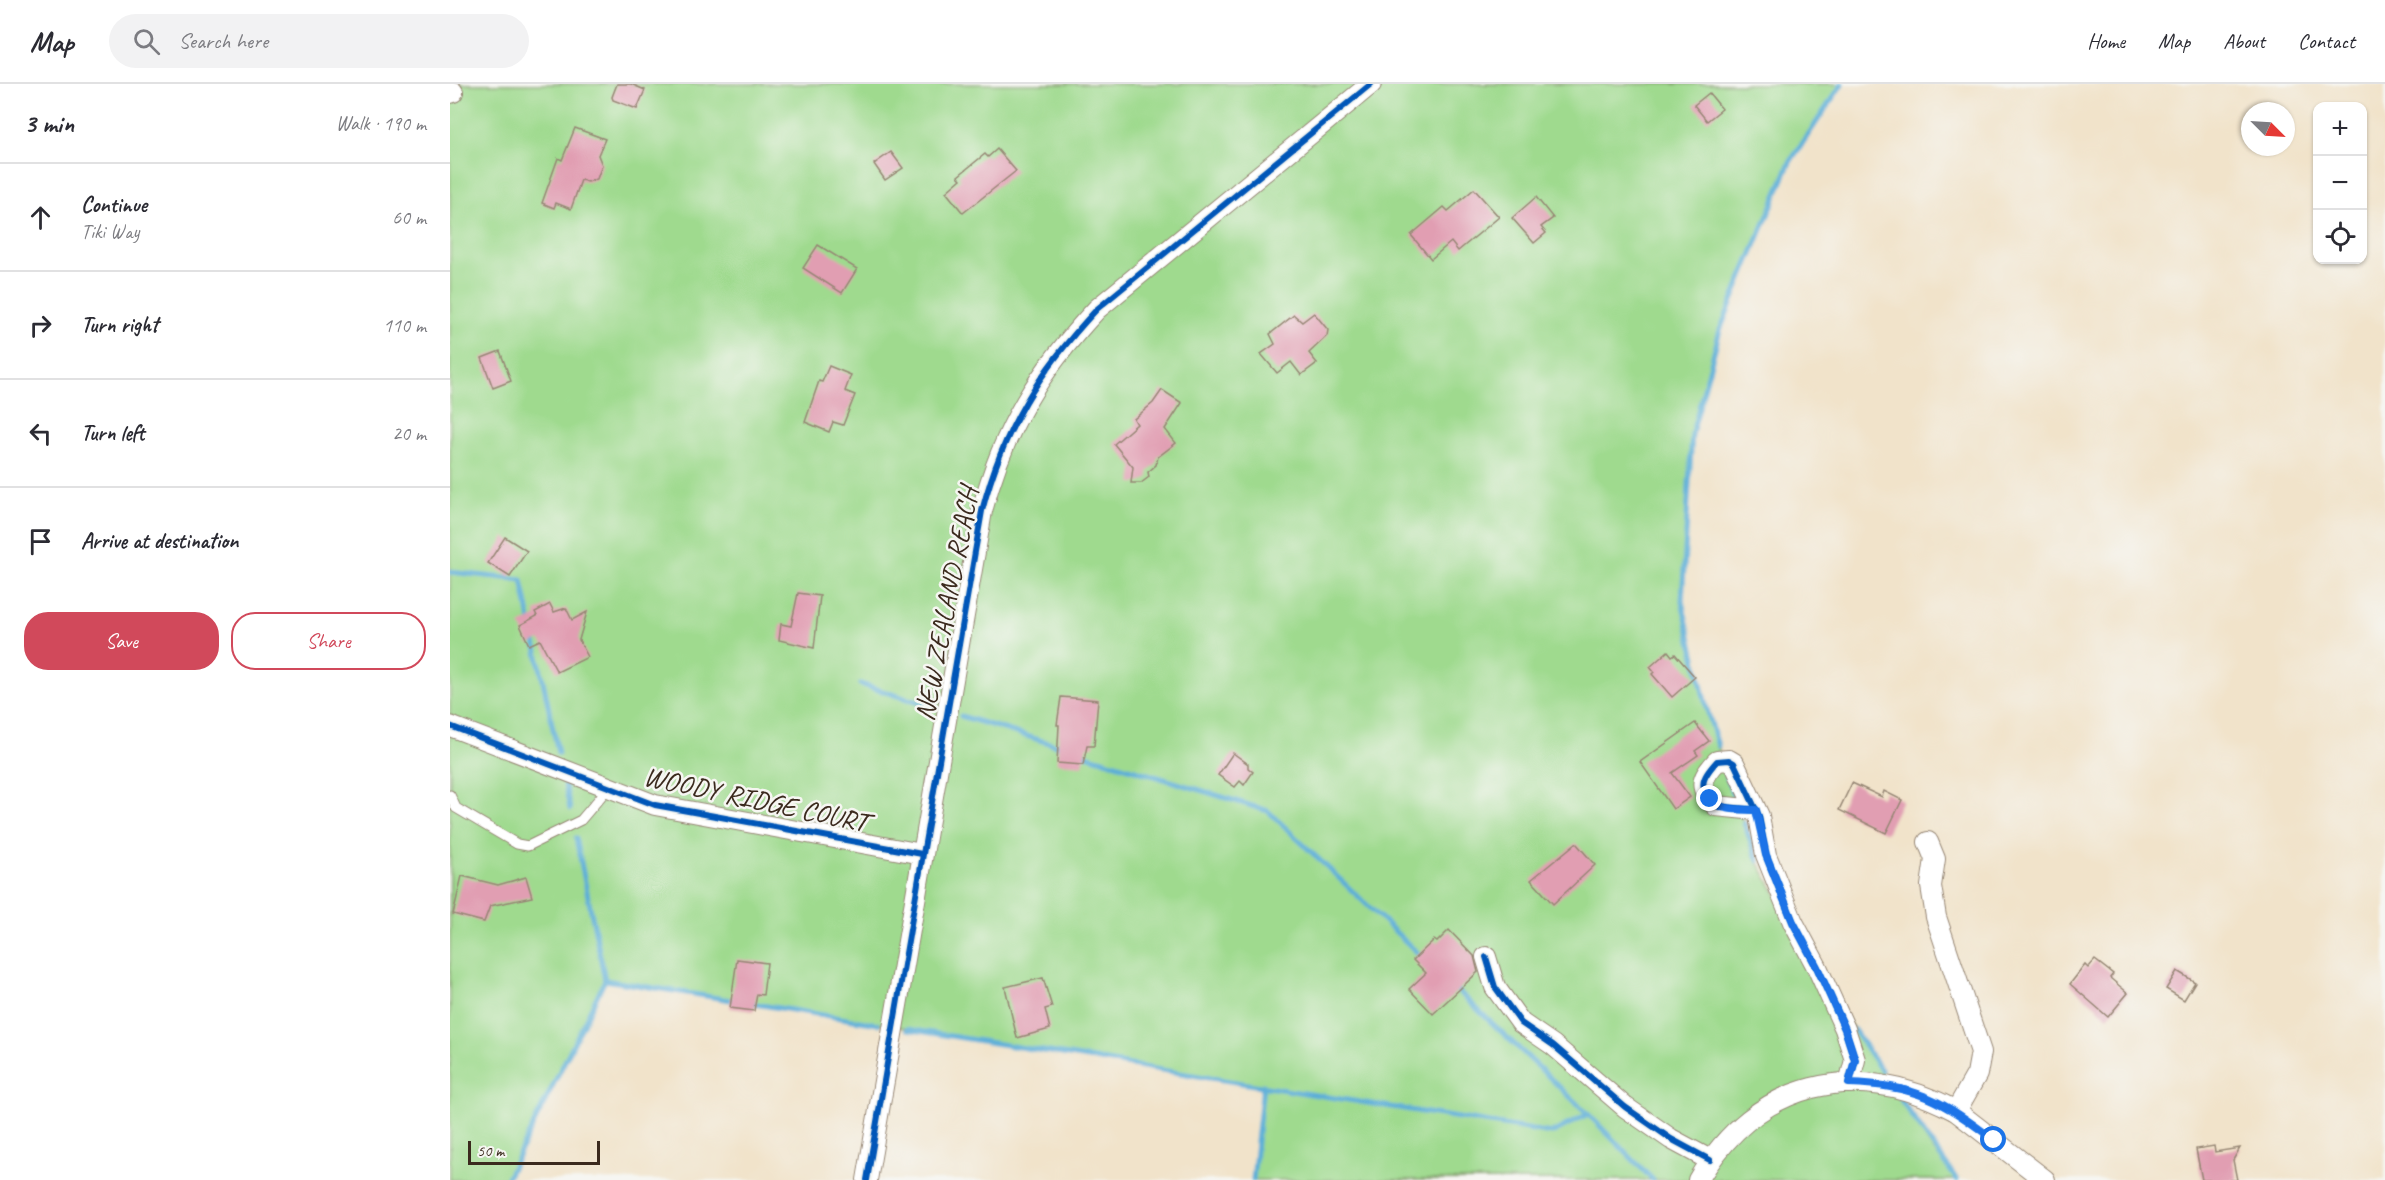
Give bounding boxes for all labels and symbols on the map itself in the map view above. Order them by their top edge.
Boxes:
north arrow [2241,102,2295,156]
street label: NEW ZEALAND REACH [906,480,987,724]
street label: WOODY RIDGE COURT [641,758,878,841]
route end [1696,785,1722,811]
route start [1980,1126,2006,1152]
scale bar [468,1138,600,1166]

